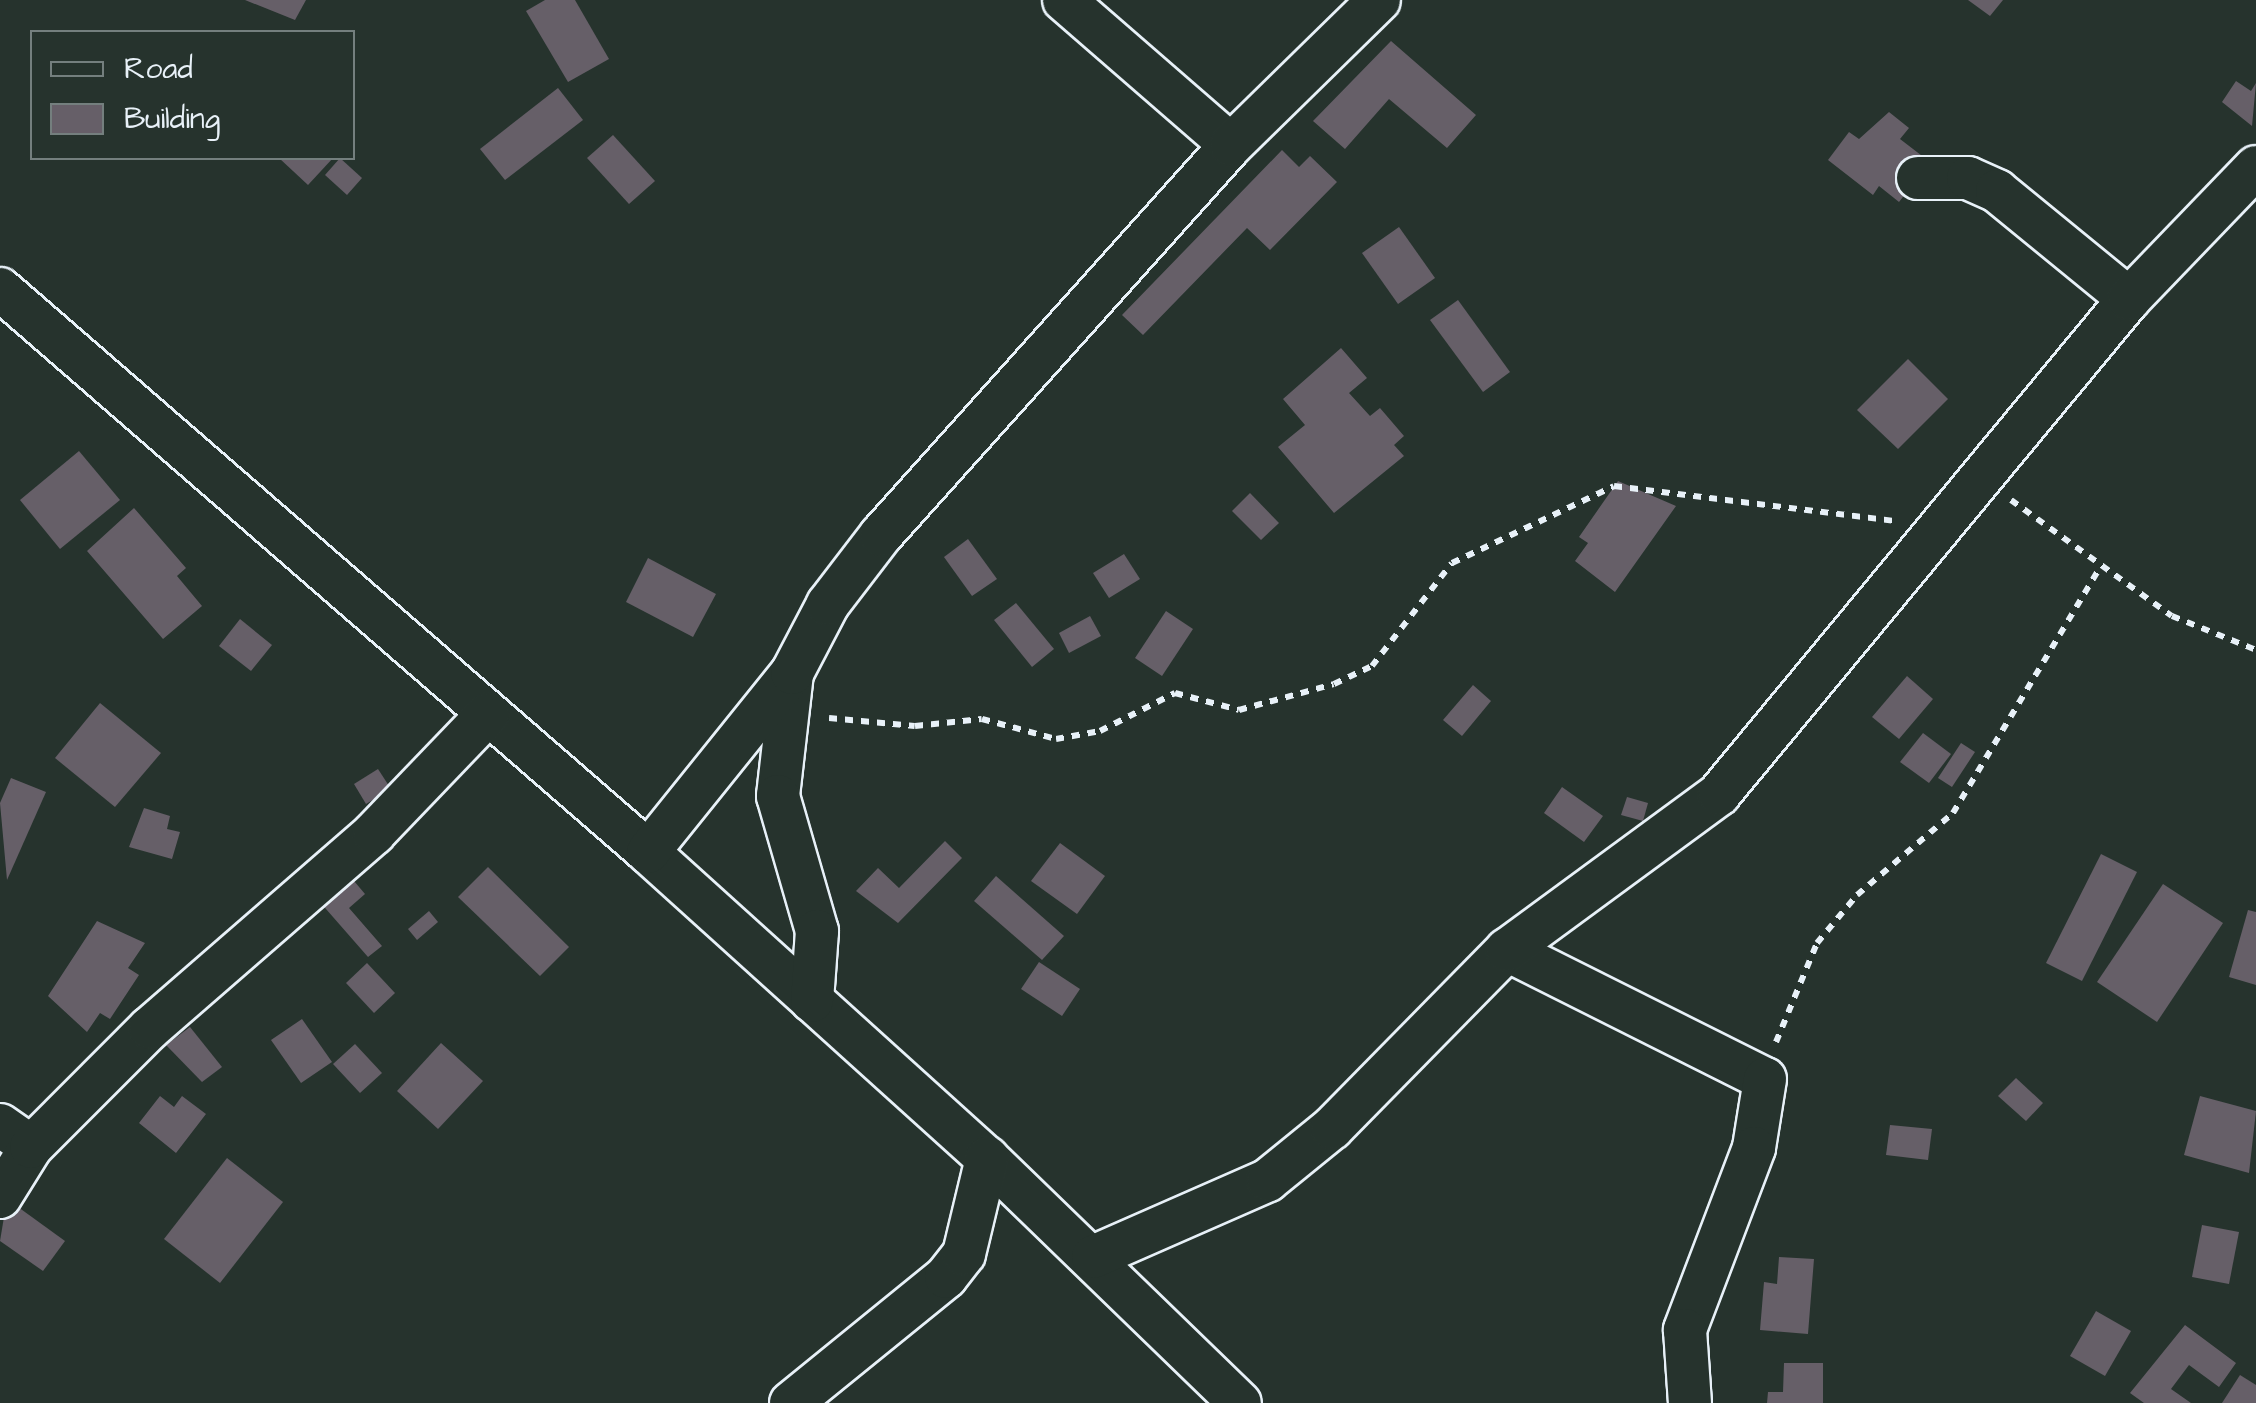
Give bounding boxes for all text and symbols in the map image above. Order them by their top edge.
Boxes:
legend [30,30,355,160]
text: Road [124,48,193,90]
text: Building [124,98,220,140]

